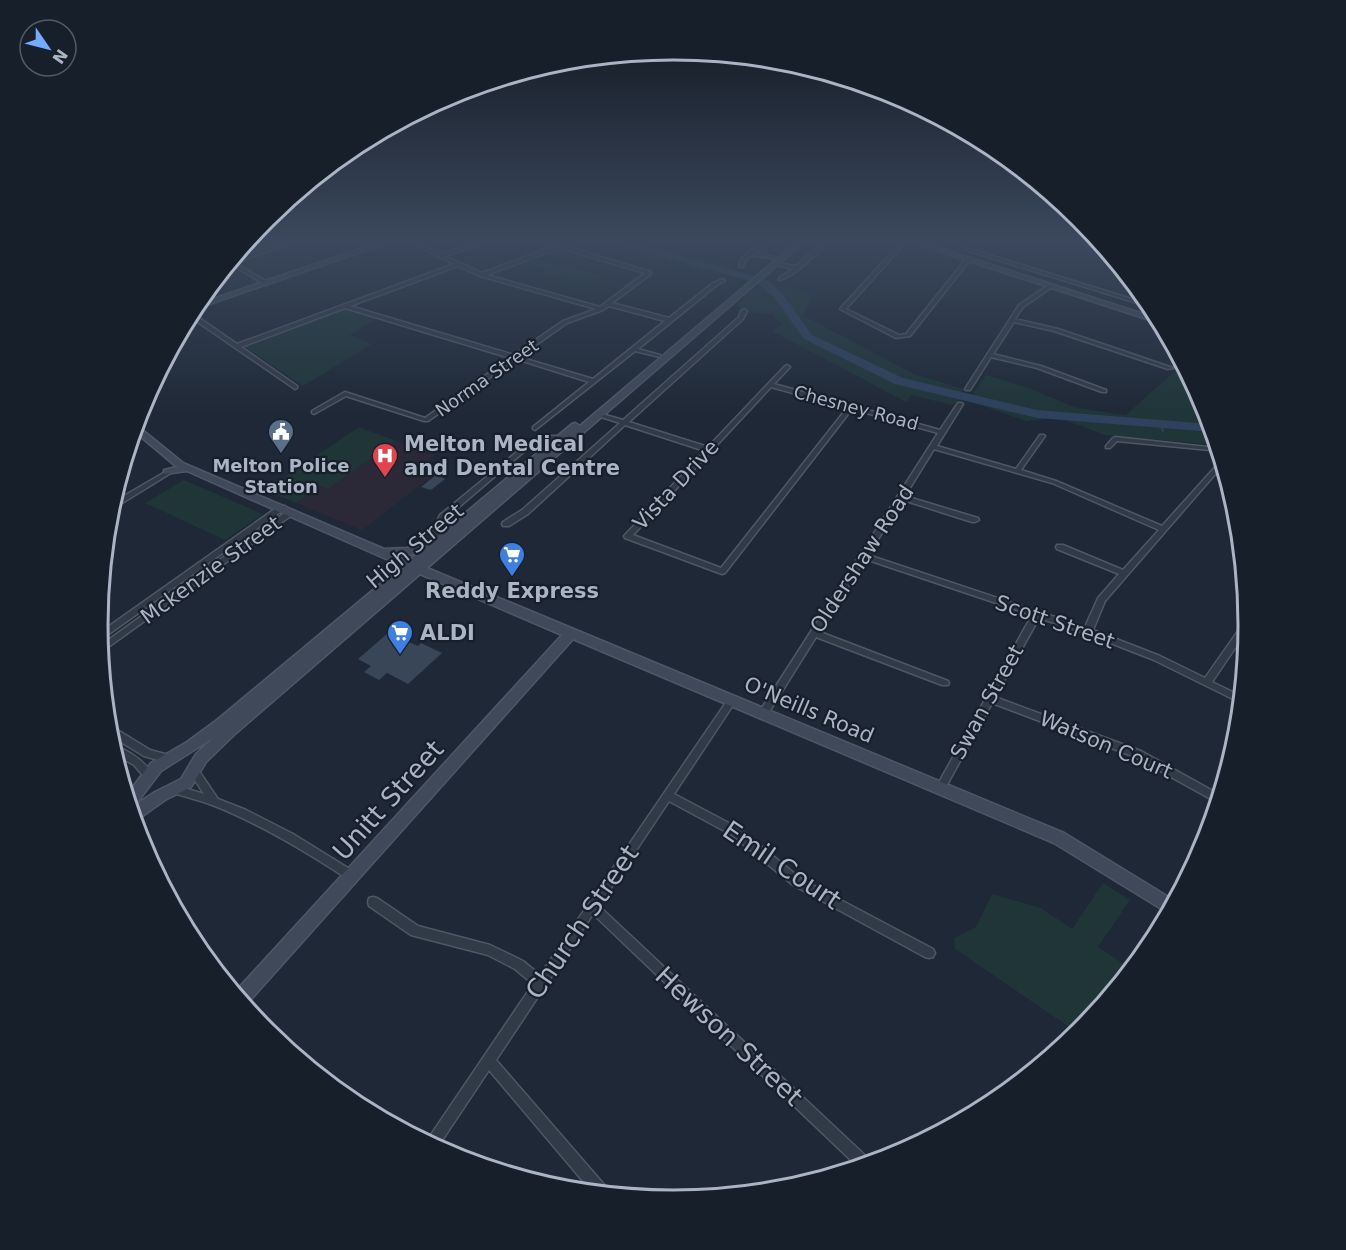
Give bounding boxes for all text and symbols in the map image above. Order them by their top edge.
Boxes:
north arrow [18,18,78,78]
text: N [48,45,71,67]
street label: Norma Street [431,334,542,421]
street label: Chesney Road [791,381,921,434]
public building icon: Melton Police Station [266,417,296,455]
place label: Melton Medical and Dental Centre [404,432,620,480]
street label: Vista Drive [628,435,724,535]
hospital icon: Melton Medical and Dental Centre [370,441,400,479]
place label: Melton Police Station [212,455,350,497]
street label: Oldershaw Road [805,481,919,637]
street label: High Street [362,499,468,593]
street label: Mckenzie Street [136,511,286,629]
supermarket icon: Reddy Express [497,540,527,578]
place label: Reddy Express [425,579,599,603]
street label: Scott Street [992,590,1118,654]
supermarket icon: ALDI [385,618,415,656]
place label: ALDI [420,621,475,645]
street label: Swan Street [946,641,1028,763]
street label: O'Neills Road [740,672,878,748]
street label: Watson Court [1036,706,1176,784]
street label: Unitt Street [327,734,449,866]
street label: Emil Court [717,815,847,915]
street label: Church Street [519,839,645,1005]
street label: Hewson Street [649,960,809,1112]

